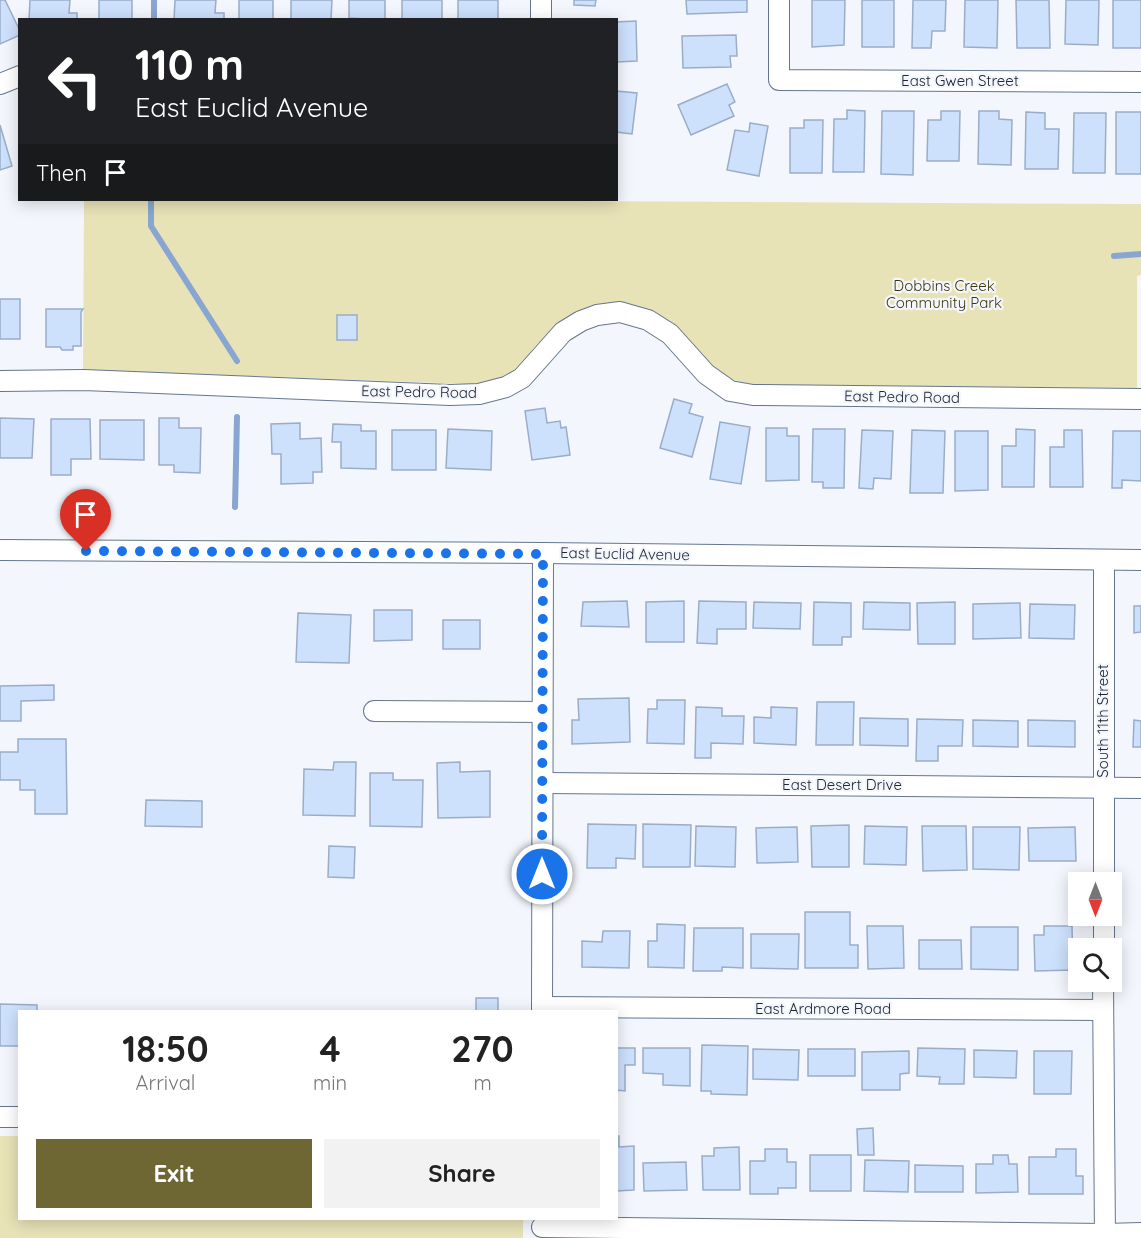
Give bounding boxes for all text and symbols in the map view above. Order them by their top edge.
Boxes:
text: 110 m [135,38,244,91]
icon: left [36,42,114,120]
street label: East Gwen Street [901,71,1019,90]
text: East Euclid Avenue [135,90,368,124]
icon: arrive [99,156,132,189]
text: Then [36,159,87,187]
park label: Dobbins Creek Community Park [886,276,1002,312]
street label: East Pedro Road [361,381,477,402]
street label: East Pedro Road [844,386,960,407]
pin [60,489,111,551]
icon: arrive [69,498,102,531]
street label: East Euclid Avenue [560,543,690,564]
street label: South 11th Street [1093,664,1112,778]
street label: East Desert Drive [782,775,902,794]
position arrow [510,842,574,906]
north arrow [1068,872,1122,926]
map controls [1068,872,1122,992]
button: search [1068,938,1122,992]
street label: East Ardmore Road [755,999,891,1018]
text: 18:50 [122,1026,209,1071]
text: 4 [319,1026,341,1071]
text: 270 [451,1026,514,1071]
text: Arrival [136,1070,195,1095]
text: min [313,1070,347,1095]
text: m [473,1070,492,1095]
button: Exit [36,1139,312,1208]
button: Share [324,1139,600,1208]

